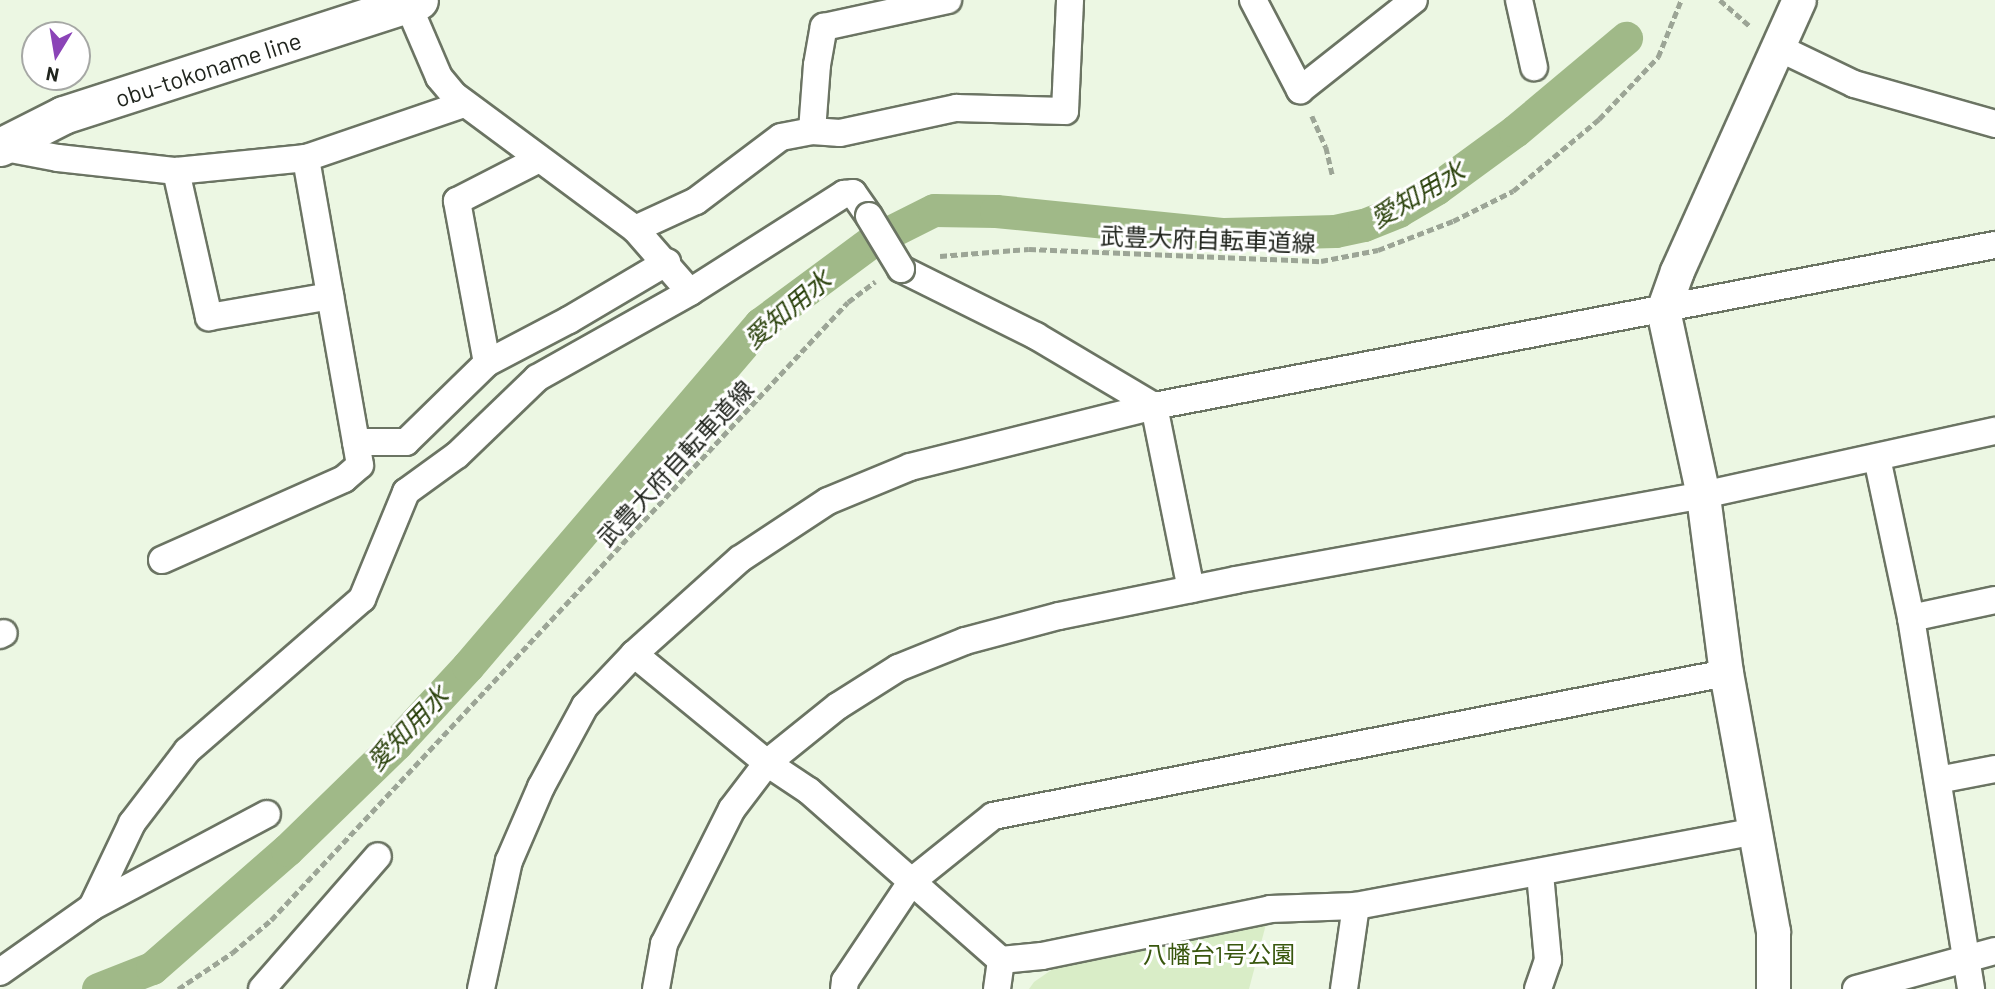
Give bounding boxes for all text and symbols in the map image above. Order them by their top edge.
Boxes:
north arrow [21,21,91,91]
street label: obu-tokoname line [111,25,305,113]
text: N [44,63,61,88]
water label: 愛知用水 [1364,154,1470,234]
street label: 武豊大府自転車道線 [1100,221,1316,257]
water label: 愛知用水 [737,264,837,354]
street label: 武豊大府自転車道線 [591,374,759,552]
water label: 愛知用水 [360,680,454,776]
park label: 八幡台1号公園 [1143,940,1295,968]

